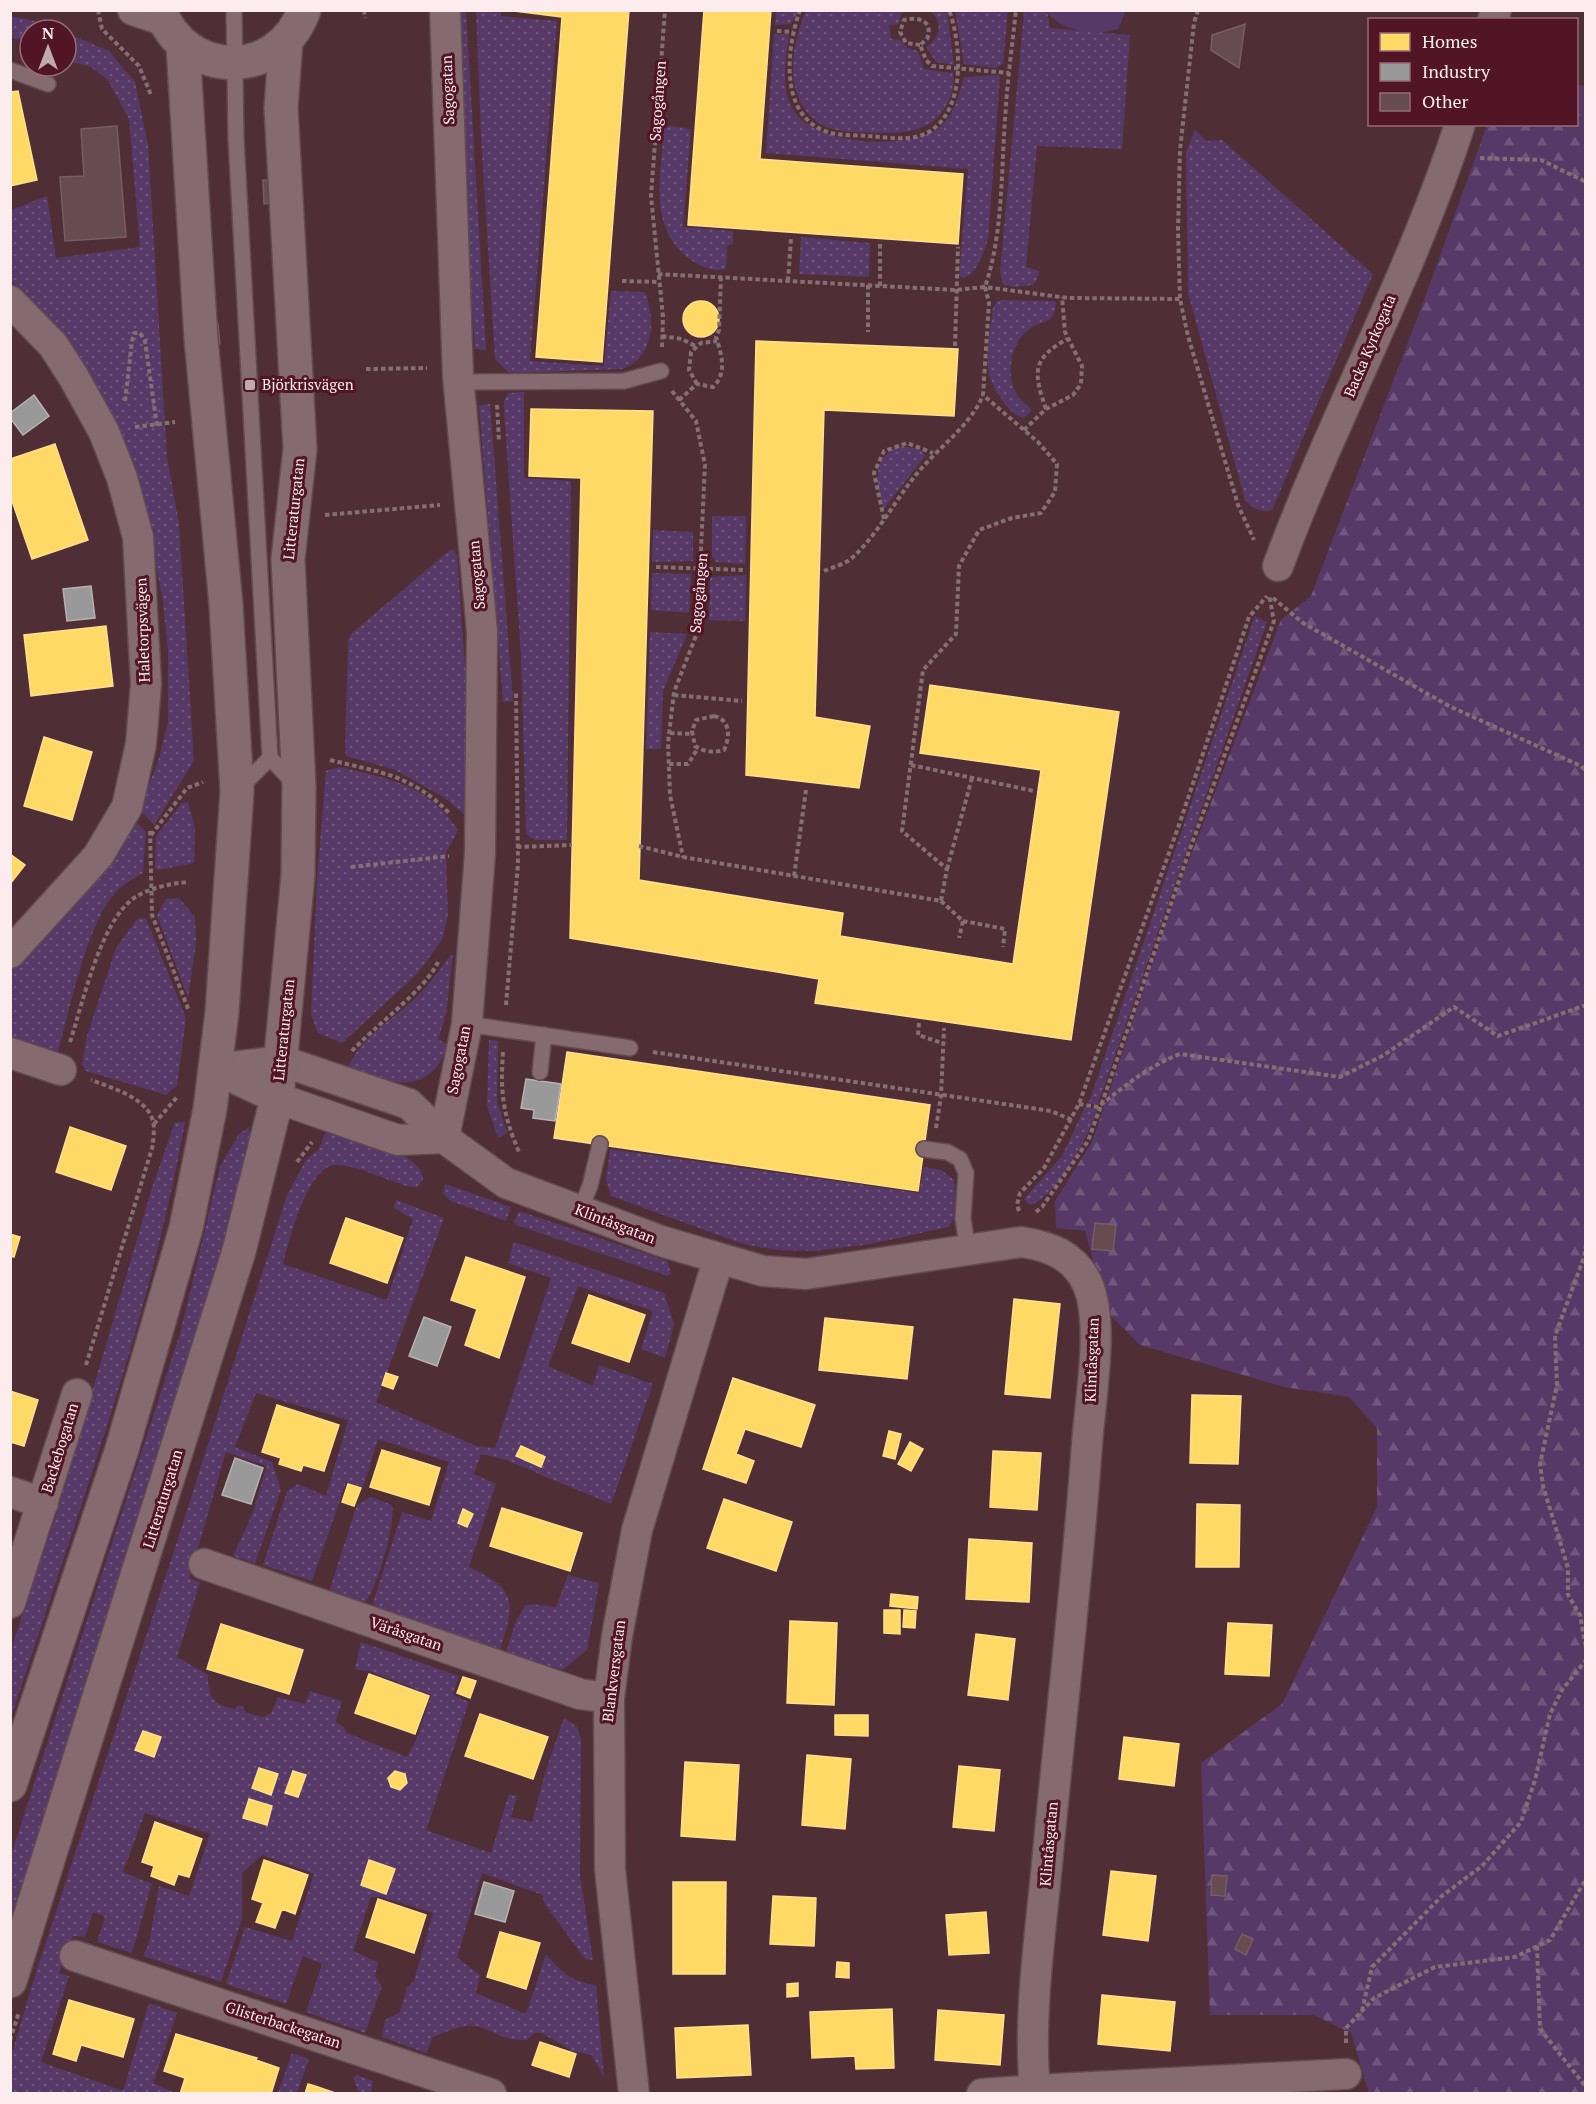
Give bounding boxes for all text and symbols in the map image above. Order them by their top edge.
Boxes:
north arrow [18,18,78,78]
legend [1368,18,1578,126]
text: N [42,22,54,44]
text: Homes [1422,29,1477,53]
street label: Sagogatan [436,55,458,125]
text: Industry [1422,59,1491,83]
street label: Sagogången [644,60,670,142]
text: Other [1422,89,1469,113]
street label: Backa Kyrkogata [1339,291,1400,400]
place label: Björkrisvägen [262,374,354,394]
marker: Björkrisvägen [243,378,257,392]
street label: Litteraturgatan [278,457,308,561]
street label: Sagogatan [463,540,489,610]
street label: Sagogången [685,552,711,634]
street label: Haletorpsvägen [130,577,154,683]
street label: Litteraturgatan [268,978,298,1082]
street label: Sagogatan [442,1024,474,1096]
street label: Klintåsgatan [572,1199,659,1248]
street label: Klintåsgatan [1080,1317,1102,1403]
street label: Backebogatan [36,1400,82,1495]
street label: Litteraturgatan [138,1447,187,1551]
street label: Väråsgatan [368,1611,445,1655]
street label: Blankversgatan [597,1619,629,1723]
street label: Klintåsgatan [1034,1801,1062,1887]
street label: Glisterbackegatan [223,1996,344,2052]

